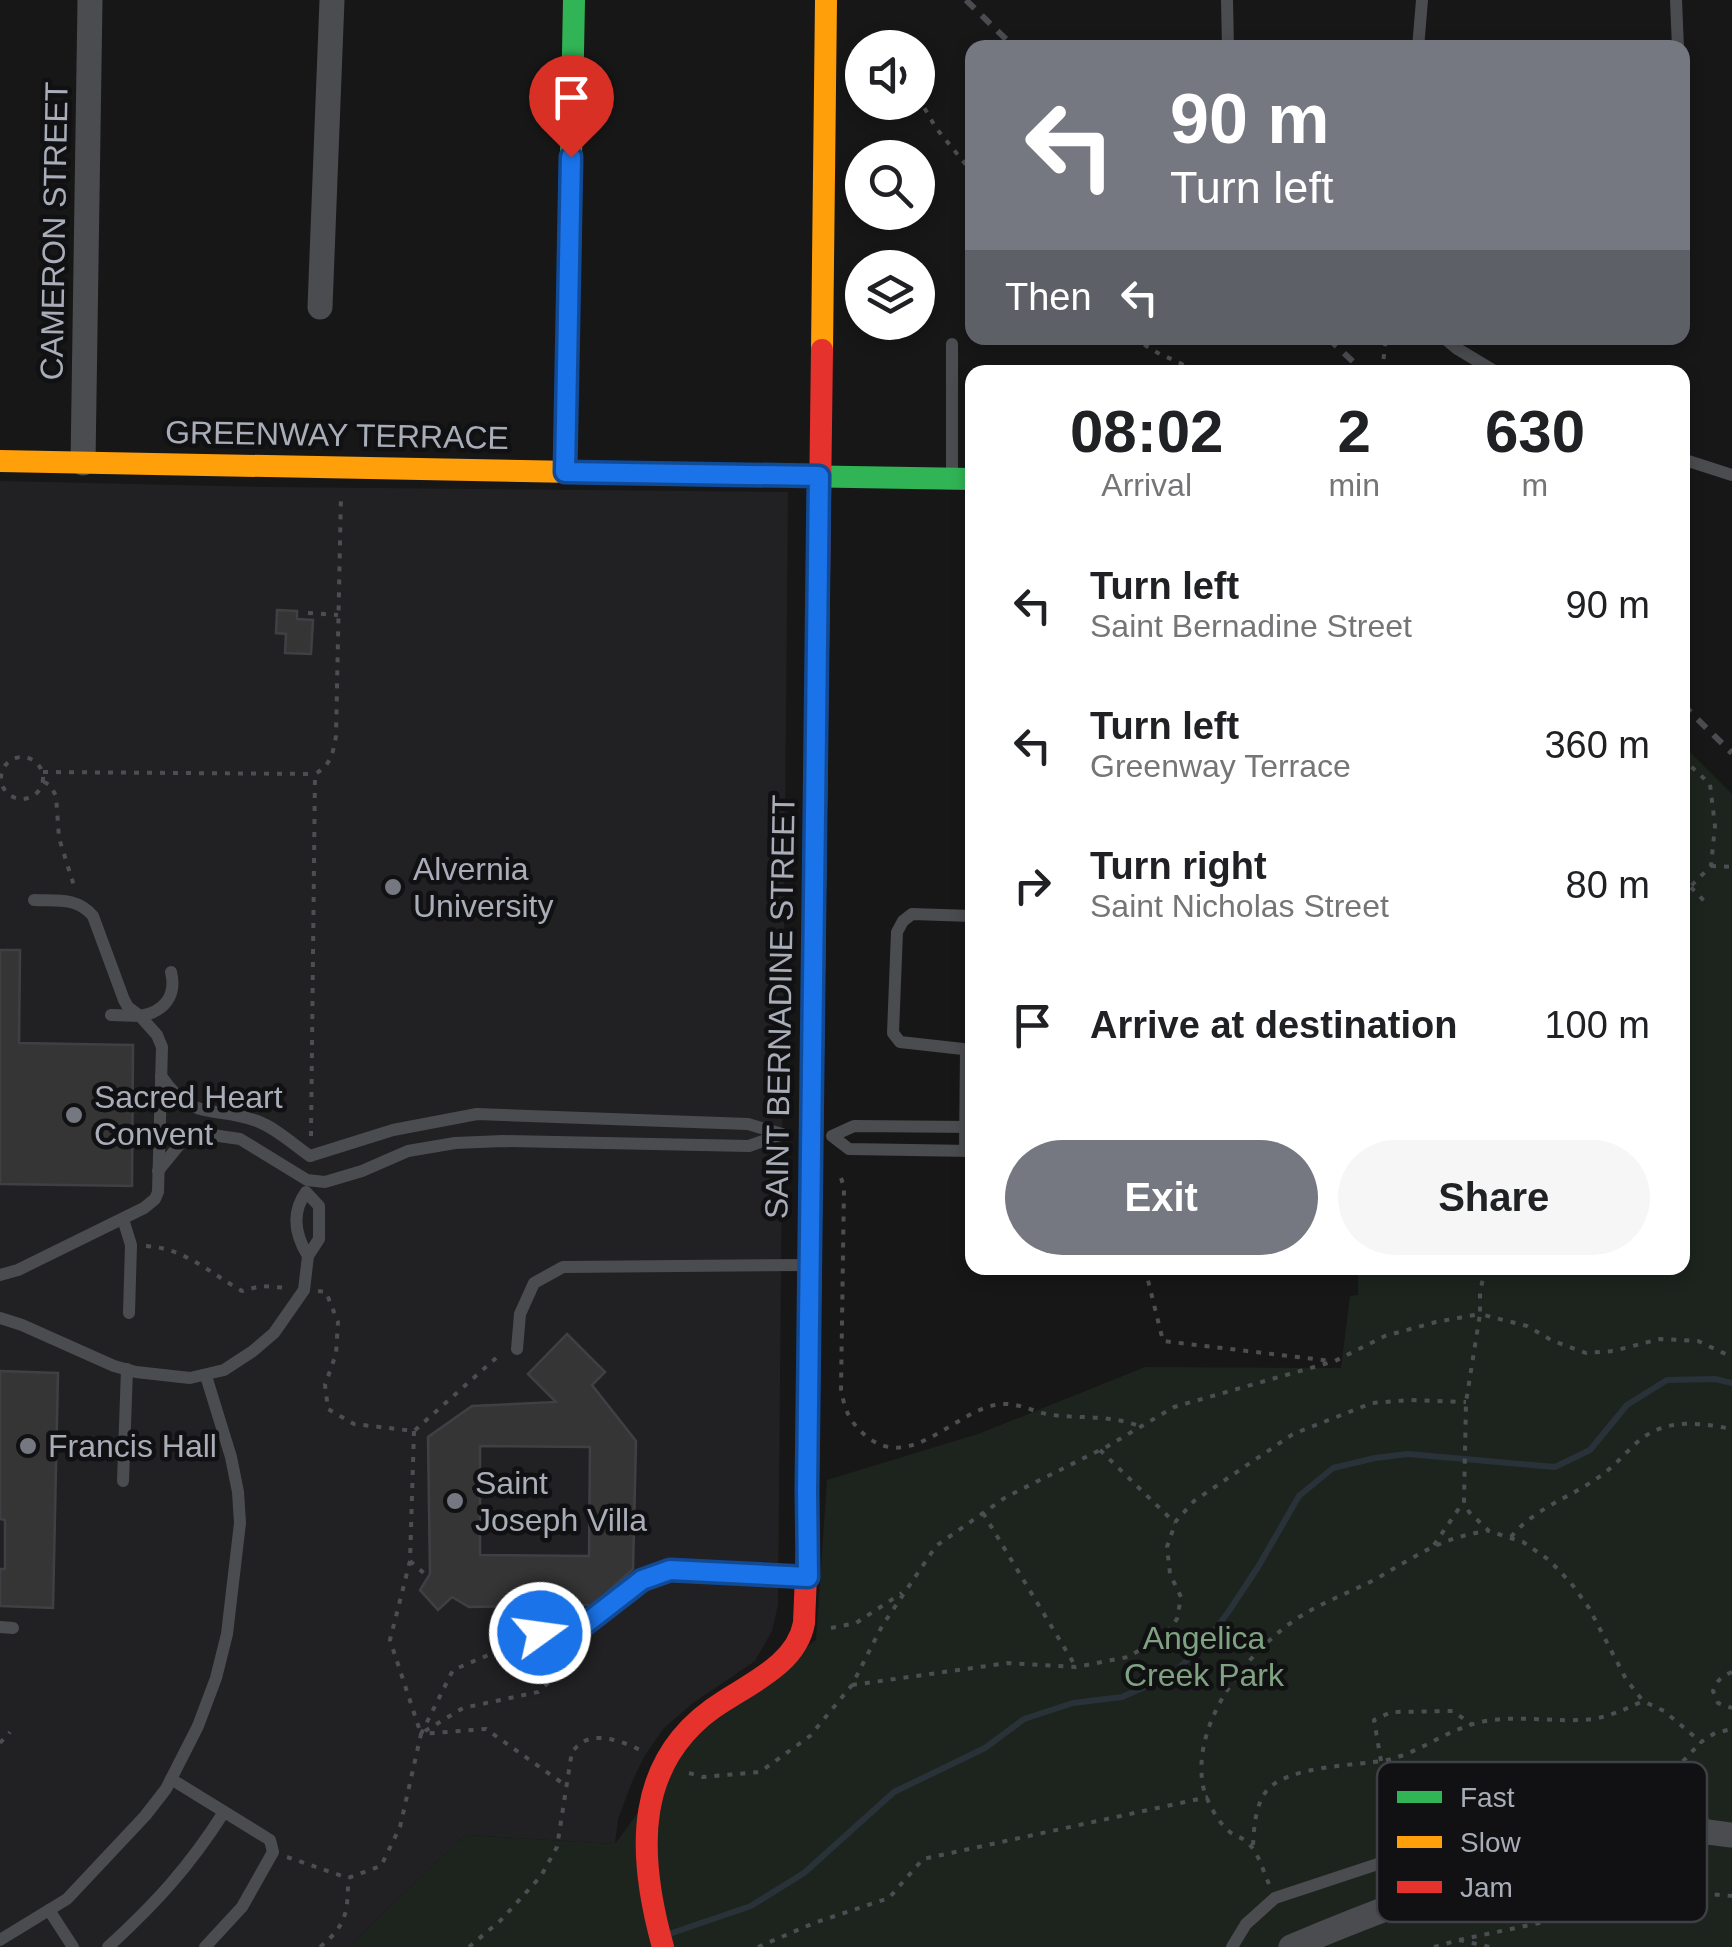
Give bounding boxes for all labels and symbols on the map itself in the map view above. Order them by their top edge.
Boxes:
pin [529,55,614,158]
street label: CAMERON STREET [33,81,75,381]
street label: GREENWAY TERRACE [165,414,509,456]
street label: SAINT BERNADINE STREET [758,795,802,1219]
place label: Alvernia University [413,851,553,924]
marker: Alvernia University [382,876,404,898]
place label: Sacred Heart Convent [94,1079,283,1152]
marker: Sacred Heart Convent [63,1104,85,1126]
place label: Francis Hall [48,1428,217,1464]
marker: Francis Hall [17,1435,39,1457]
place label: Saint Joseph Villa [475,1465,647,1538]
marker: Saint Joseph Villa [444,1490,466,1512]
position arrow [488,1581,592,1685]
park label: Angelica Creek Park [1124,1620,1285,1693]
legend [1377,1762,1707,1922]
text: Fast [1460,1782,1515,1813]
text: Slow [1460,1827,1521,1858]
text: Jam [1460,1872,1513,1903]

